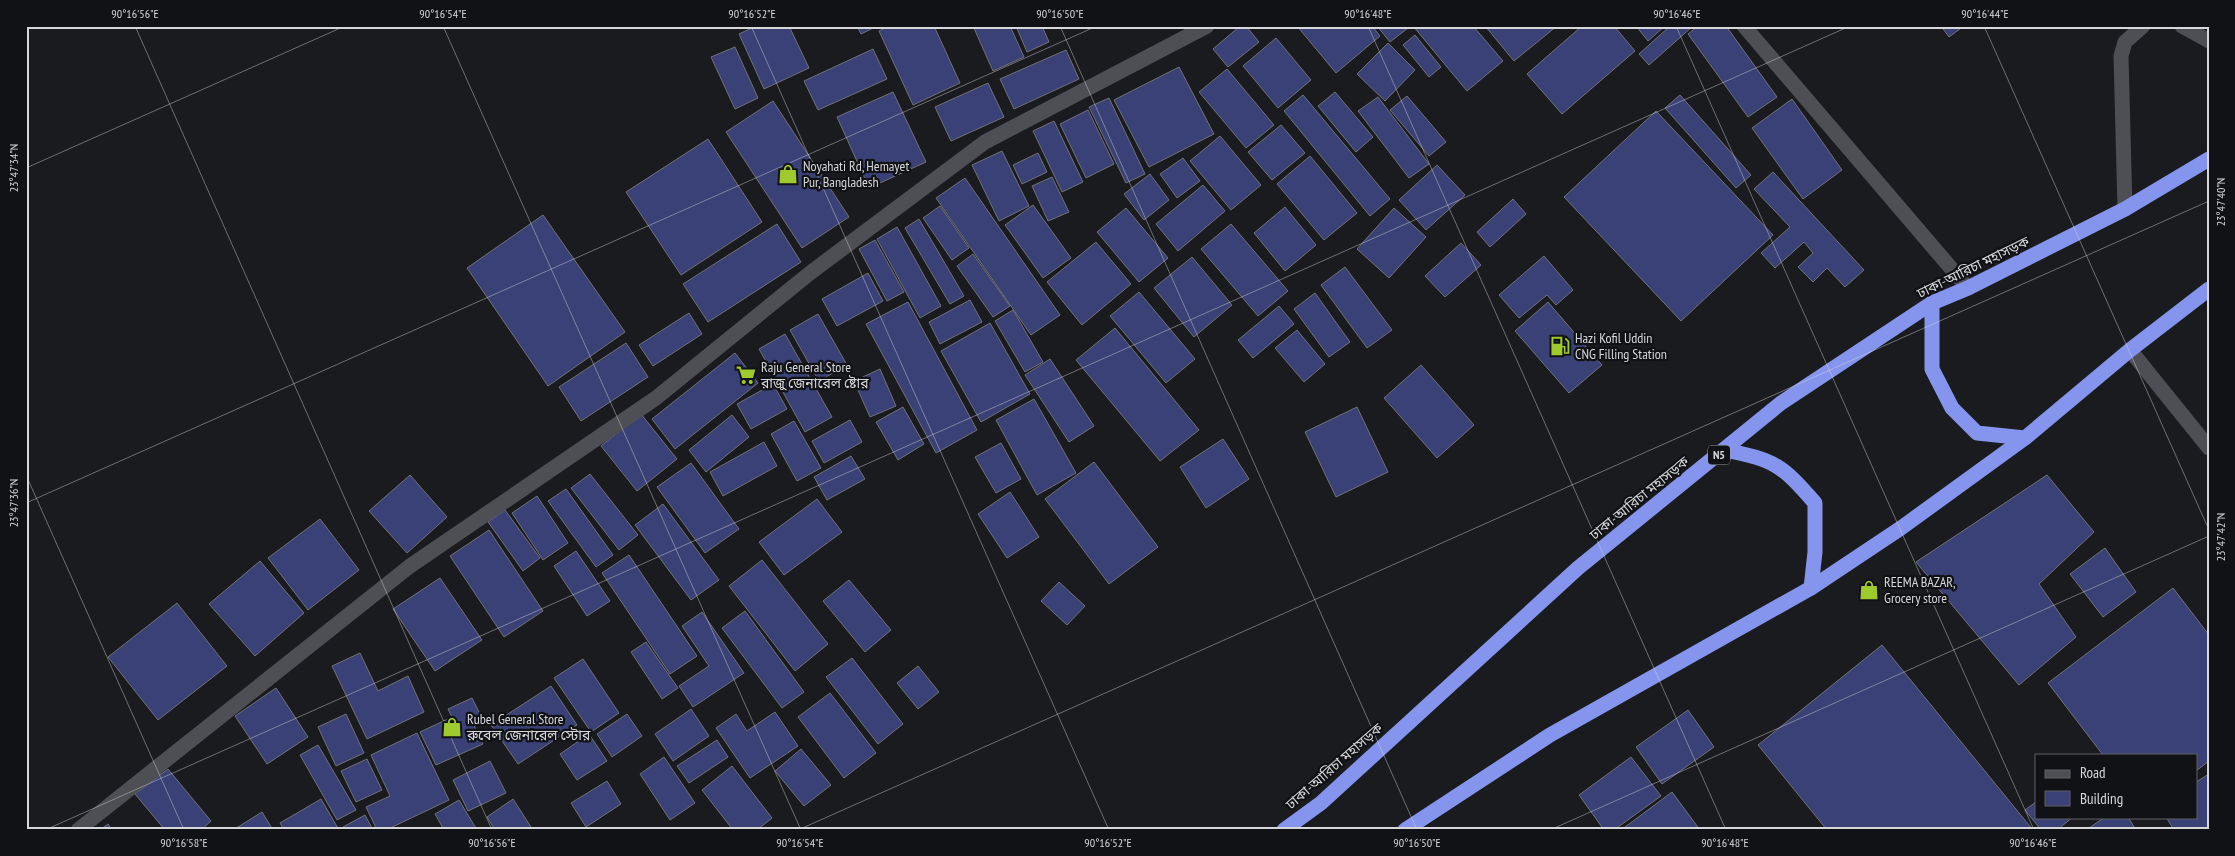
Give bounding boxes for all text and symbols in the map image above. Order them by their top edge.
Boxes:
text: 90°16'56"E [111,6,159,21]
text: 90°16'54"E [419,6,467,21]
text: 90°16'52"E [728,6,776,21]
text: 90°16'50"E [1036,6,1084,21]
text: 90°16'48"E [1344,6,1392,21]
text: 90°16'46"E [1653,6,1701,21]
text: 90°16'44"E [1961,6,2009,21]
text: 23°47'34"N [6,144,21,192]
place label: Noyahati Rd, Hemayet Pur, Bangladesh [803,157,909,191]
shop icon: Noyahati Rd, Hemayet Pur, Bangladesh [777,163,799,185]
text: 23°47'40"N [2213,178,2228,226]
street label: ঢাকা-আরিচা মহাসড়ক [1913,232,2033,302]
place label: Hazi Kofil Uddin CNG Filling Station [1575,329,1667,363]
fuel station icon: Hazi Kofil Uddin CNG Filling Station [1549,335,1571,357]
place label: Raju General Store রাজু জেনারেল ষ্টোর [760,358,869,392]
supermarket icon: Raju General Store রাজু জেনারেল ষ্টোর [735,364,757,386]
road number: N5 [1708,446,1730,464]
street label: ঢাকা-আরিচা মহাসড়ক [1585,452,1693,544]
text: 23°47'36"N [6,479,21,527]
text: 23°47'42"N [2213,513,2228,561]
place label: REEMA BAZAR, Grocery store [1884,573,1956,607]
shop icon: REEMA BAZAR, Grocery store [1858,579,1880,601]
place label: Rubel General Store রুবেল জেনারেল স্টোর [466,710,591,744]
shop icon: Rubel General Store রুবেল জেনারেল স্টোর [441,716,463,738]
street label: ঢাকা-আরিচা মহাসড়ক [1281,718,1387,814]
legend [2035,754,2198,818]
text: Road [2080,763,2106,782]
text: Building [2080,789,2123,808]
text: 90°16'58"E [160,835,208,850]
text: 90°16'56"E [468,835,516,850]
text: 90°16'54"E [776,835,824,850]
text: 90°16'52"E [1084,835,1132,850]
text: 90°16'50"E [1393,835,1441,850]
text: 90°16'48"E [1701,835,1749,850]
text: 90°16'46"E [2009,835,2057,850]

